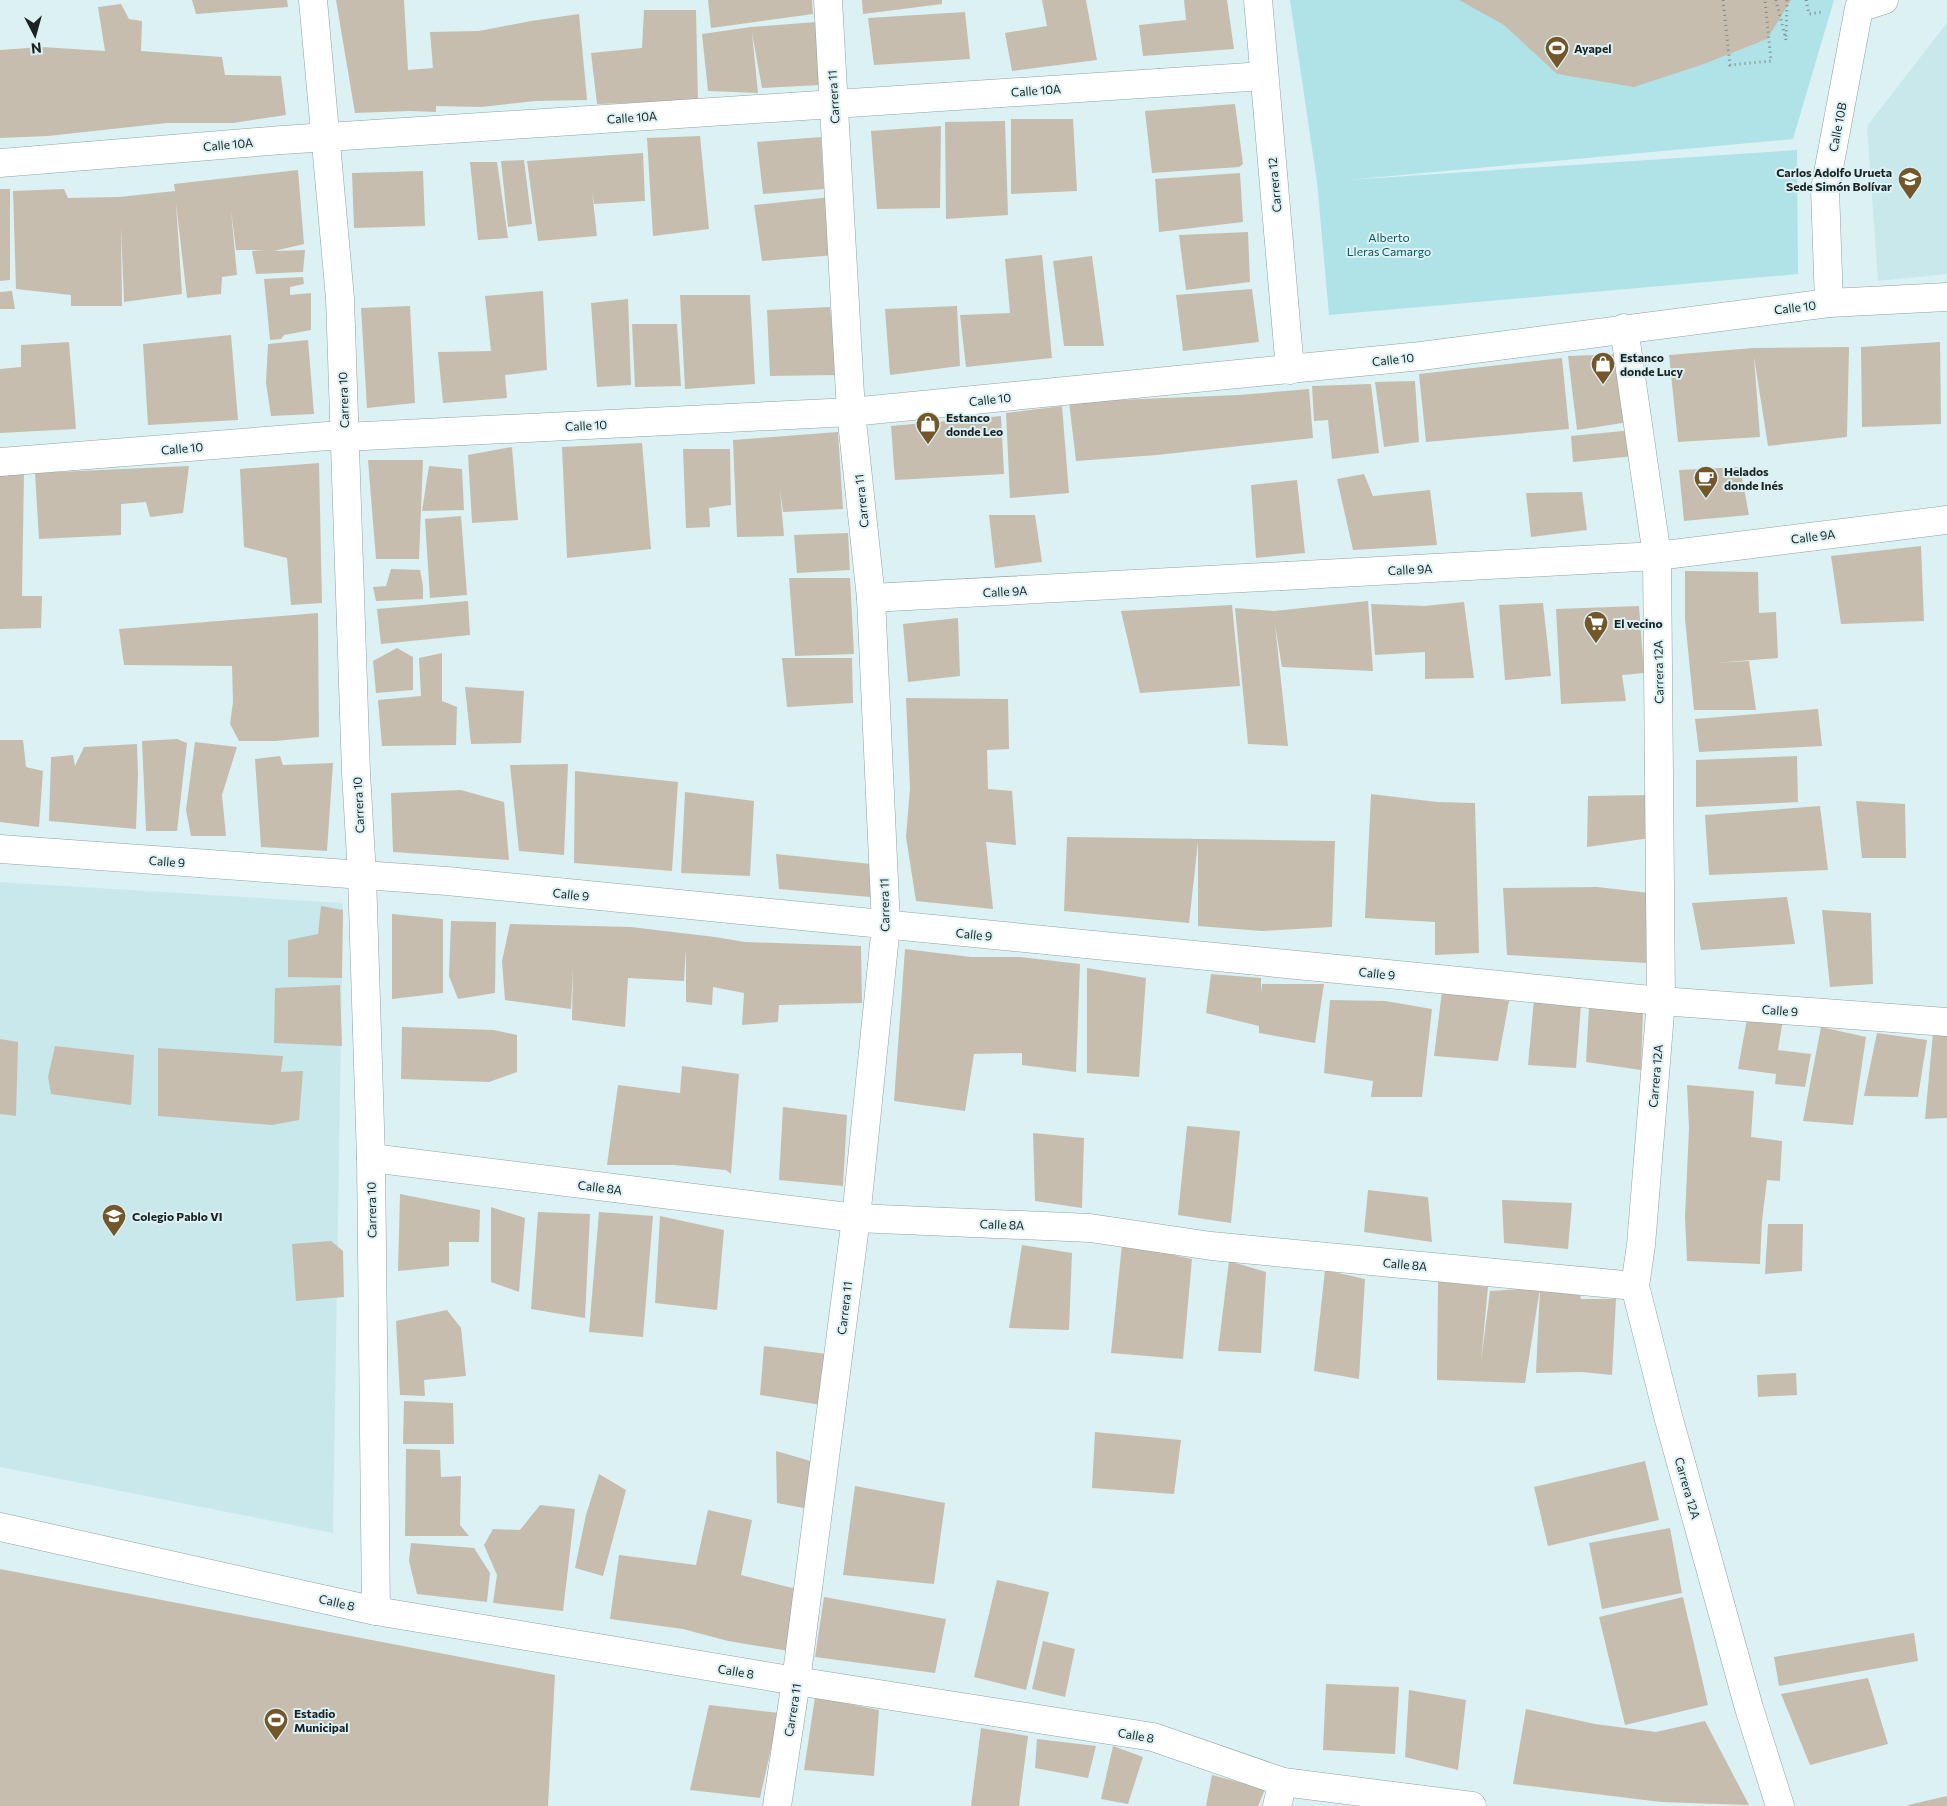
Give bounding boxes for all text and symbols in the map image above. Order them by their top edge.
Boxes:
north arrow [10,10,60,60]
sports icon: Ayapel [1544,35,1570,69]
text: N [30,39,43,57]
place label: Ayapel [1574,41,1612,55]
street label: Carrera 11 [825,70,841,124]
street label: Calle 10A [1010,81,1062,99]
street label: Calle 10B [1825,101,1849,153]
street label: Calle 10A [606,108,658,126]
street label: Calle 10A [202,135,254,153]
street label: Carrera 12 [1265,157,1283,213]
place label: Carlos Adolfo Urueta Sede Simón Bolívar [1776,165,1892,193]
school or university icon: Carlos Adolfo Urueta Sede Simón Bolívar [1897,166,1923,200]
park label: Alberto Lleras Camargo [1347,230,1431,258]
street label: Calle 10 [1773,297,1817,317]
street label: Calle 10 [1371,350,1415,368]
place label: Estanco donde Lucy [1620,350,1683,378]
shop icon: Estanco donde Lucy [1590,351,1616,385]
street label: Carrera 10 [335,371,351,428]
street label: Calle 10 [968,390,1012,408]
place label: Estanco donde Leo [946,410,1003,438]
shop icon: Estanco donde Leo [915,411,941,445]
street label: Calle 10 [565,417,608,433]
street label: Calle 10 [160,439,204,457]
place label: Helados donde Inés [1724,464,1784,492]
cafe icon: Helados donde Inés [1693,465,1719,499]
street label: Carrera 11 [851,474,871,528]
street label: Calle 9A [1790,526,1836,546]
street label: Calle 9A [1387,561,1433,577]
street label: Calle 9A [982,583,1028,599]
supermarket icon: El vecino [1583,610,1609,644]
place label: El vecino [1614,616,1663,630]
street label: Carrera 12A [1650,640,1666,704]
street label: Carrera 10 [350,776,366,834]
street label: Calle 9 [148,853,186,869]
street label: Carrera 11 [877,878,891,932]
street label: Calle 9 [552,885,590,903]
street label: Calle 9 [955,925,993,943]
street label: Calle 9 [1358,964,1396,982]
street label: Calle 9 [1761,1002,1799,1018]
street label: Carrera 12A [1645,1044,1665,1108]
street label: Calle 8A [577,1177,623,1197]
street label: Carrera 10 [364,1182,378,1238]
school or university icon: Colegio Pablo VI [101,1203,127,1237]
place label: Colegio Pablo VI [132,1209,223,1223]
street label: Calle 8A [980,1216,1024,1232]
street label: Calle 8A [1382,1255,1428,1273]
street label: Carrera 11 [834,1280,854,1336]
street label: Carrera 12A [1673,1456,1703,1520]
street label: Calle 8 [318,1591,356,1613]
street label: Calle 8 [717,1661,755,1681]
street label: Carrera 11 [781,1682,803,1738]
place label: Estadio Municipal [294,1706,348,1734]
sports icon: Estadio Municipal [263,1707,289,1741]
street label: Calle 8 [1117,1725,1155,1745]

